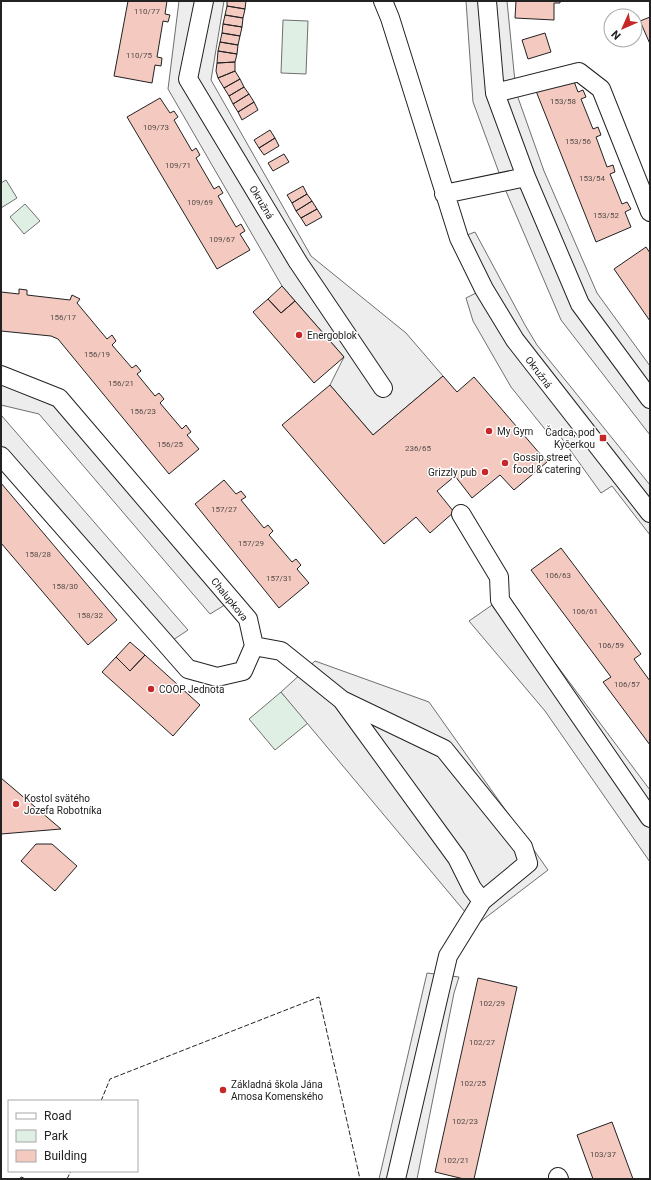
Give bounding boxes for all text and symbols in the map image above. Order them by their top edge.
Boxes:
house number: 110/77 [134,7,160,16]
north arrow [603,8,643,48]
text: N [609,27,624,42]
house number: 110/75 [126,51,152,60]
house number: 153/58 [550,97,576,106]
house number: 109/73 [143,123,169,132]
house number: 153/56 [565,137,591,146]
house number: 109/71 [165,161,191,170]
house number: 153/54 [579,174,605,183]
street label: Okružná [247,184,276,221]
house number: 109/69 [187,198,213,207]
house number: 153/52 [593,211,619,220]
house number: 109/67 [209,235,235,244]
house number: 156/17 [50,313,76,322]
marker: Energoblok [294,330,304,340]
place label: Energoblok [307,330,358,341]
house number: 156/19 [84,350,110,359]
street label: Okružná [523,354,554,390]
house number: 156/21 [108,379,134,388]
house number: 156/23 [130,407,156,416]
place label: Čadca, pod Kyčerkou [545,425,595,450]
marker: My Gym [484,426,494,436]
place label: My Gym [497,426,533,437]
marker: Čadca, pod Kyčerkou [598,433,608,443]
house number: 156/25 [157,440,183,449]
house number: 236/65 [405,444,431,453]
place label: Gossip street food & catering [513,452,581,475]
marker: Gossip street food & catering [500,458,510,468]
place label: Grizzly pub [428,467,477,478]
marker: Grizzly pub [480,467,490,477]
house number: 157/27 [211,505,237,514]
house number: 157/29 [238,539,264,548]
house number: 158/28 [25,550,51,559]
house number: 106/63 [545,571,571,580]
house number: 157/31 [266,574,292,583]
street label: Chalupkova [209,576,250,623]
house number: 158/30 [52,582,78,591]
house number: 106/61 [572,607,598,616]
house number: 158/32 [77,611,103,620]
house number: 106/59 [598,641,624,650]
house number: 106/57 [614,680,640,689]
marker: COOP Jednota [146,684,156,694]
place label: COOP Jednota [159,684,224,695]
place label: Kostol svätého Jozefa Robotníka [24,793,102,816]
marker: Kostol svätého Jozefa Robotníka [11,799,21,809]
house number: 102/29 [479,999,505,1008]
house number: 102/27 [469,1038,495,1047]
place label: Základná škola Jána Amosa Komenského [231,1079,323,1102]
house number: 102/25 [460,1079,486,1088]
marker: Základná škola Jána Amosa Komenského [218,1085,228,1095]
legend [8,1100,138,1172]
text: Road [44,1109,72,1123]
house number: 102/23 [452,1117,478,1126]
text: Park [44,1129,69,1143]
text: Building [44,1149,87,1163]
house number: 103/37 [590,1150,616,1159]
house number: 102/21 [443,1156,469,1165]

